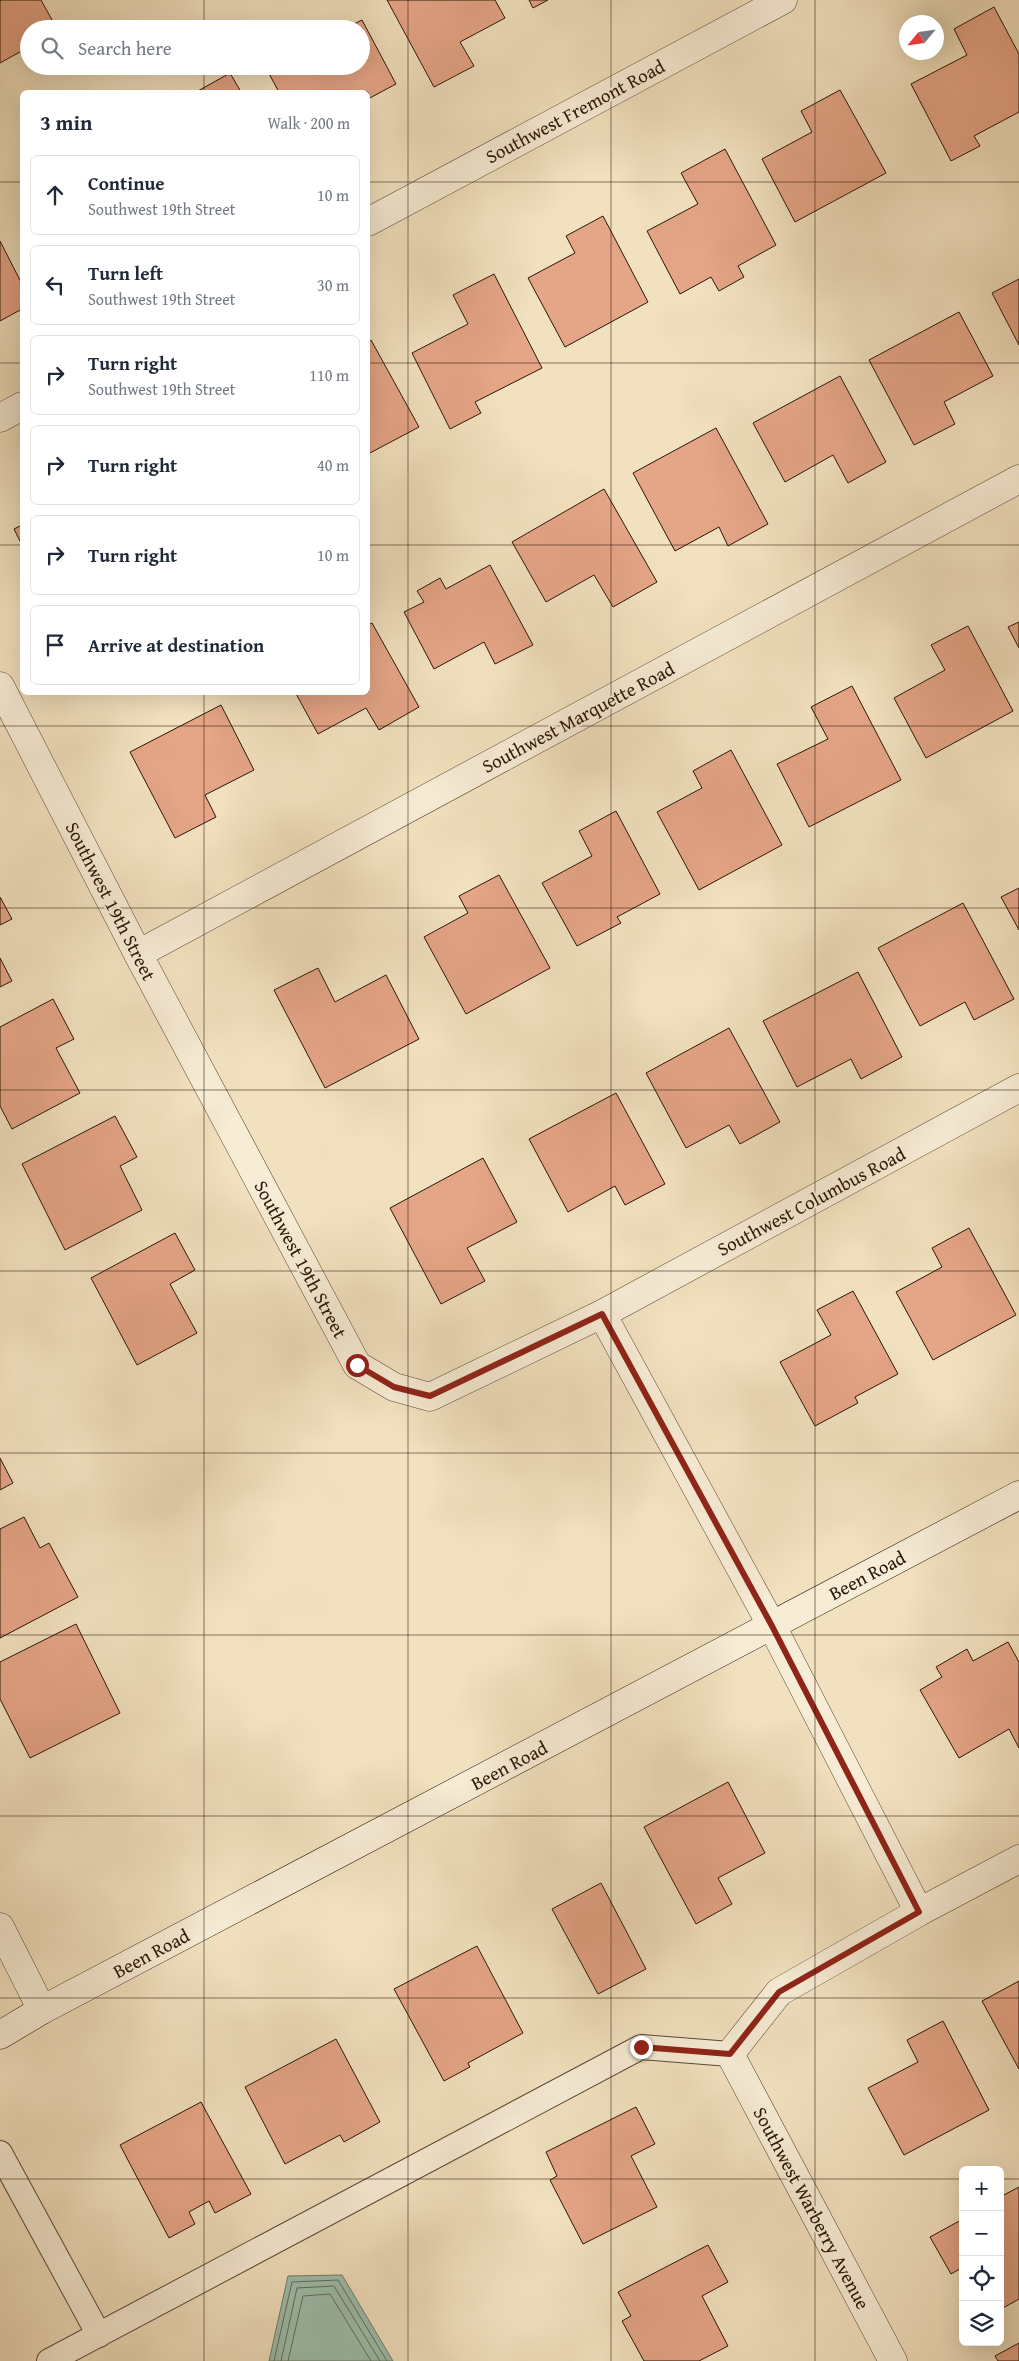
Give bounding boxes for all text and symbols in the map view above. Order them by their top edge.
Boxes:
north arrow [899,15,944,60]
search box [20,20,370,75]
icon: search [38,34,66,62]
text: Search here [78,34,172,62]
street label: Southwest Fremont Road [480,51,670,170]
text: 3 min [40,107,92,138]
text: Walk · 200 m [267,111,350,135]
text: Continue [88,169,165,197]
icon: ahead [41,181,69,209]
text: 10 m [317,183,349,207]
text: Southwest 19th Street [88,197,235,221]
text: Turn left [88,259,163,287]
icon: left [41,271,69,299]
text: 30 m [317,273,349,297]
text: Southwest 19th Street [88,287,235,311]
text: Turn right [88,349,177,377]
icon: right [41,361,69,389]
text: 110 m [309,363,349,387]
text: Southwest 19th Street [88,377,235,401]
icon: right [41,451,69,479]
text: Turn right [88,451,177,479]
text: 40 m [317,453,349,477]
icon: right [41,541,69,569]
text: Turn right [88,541,177,569]
text: 10 m [317,543,349,567]
icon: arrive [41,631,69,659]
text: Arrive at destination [88,631,264,659]
street label: Southwest Marquette Road [477,654,680,780]
street label: Southwest 19th Street [59,817,163,986]
street label: Southwest Columbus Road [712,1139,911,1263]
street label: Southwest 19th Street [248,1175,355,1343]
route start [346,1354,369,1377]
street label: Been Road [824,1543,911,1607]
street label: Been Road [466,1733,553,1797]
street label: Been Road [108,1921,195,1985]
route end [630,2036,653,2059]
street label: Southwest Warberry Avenue [747,2102,877,2314]
map controls [959,2166,1004,2346]
button: + [959,2166,1004,2211]
button: − [959,2211,1004,2256]
button: locate [959,2256,1004,2301]
button: layers [959,2301,1004,2346]

